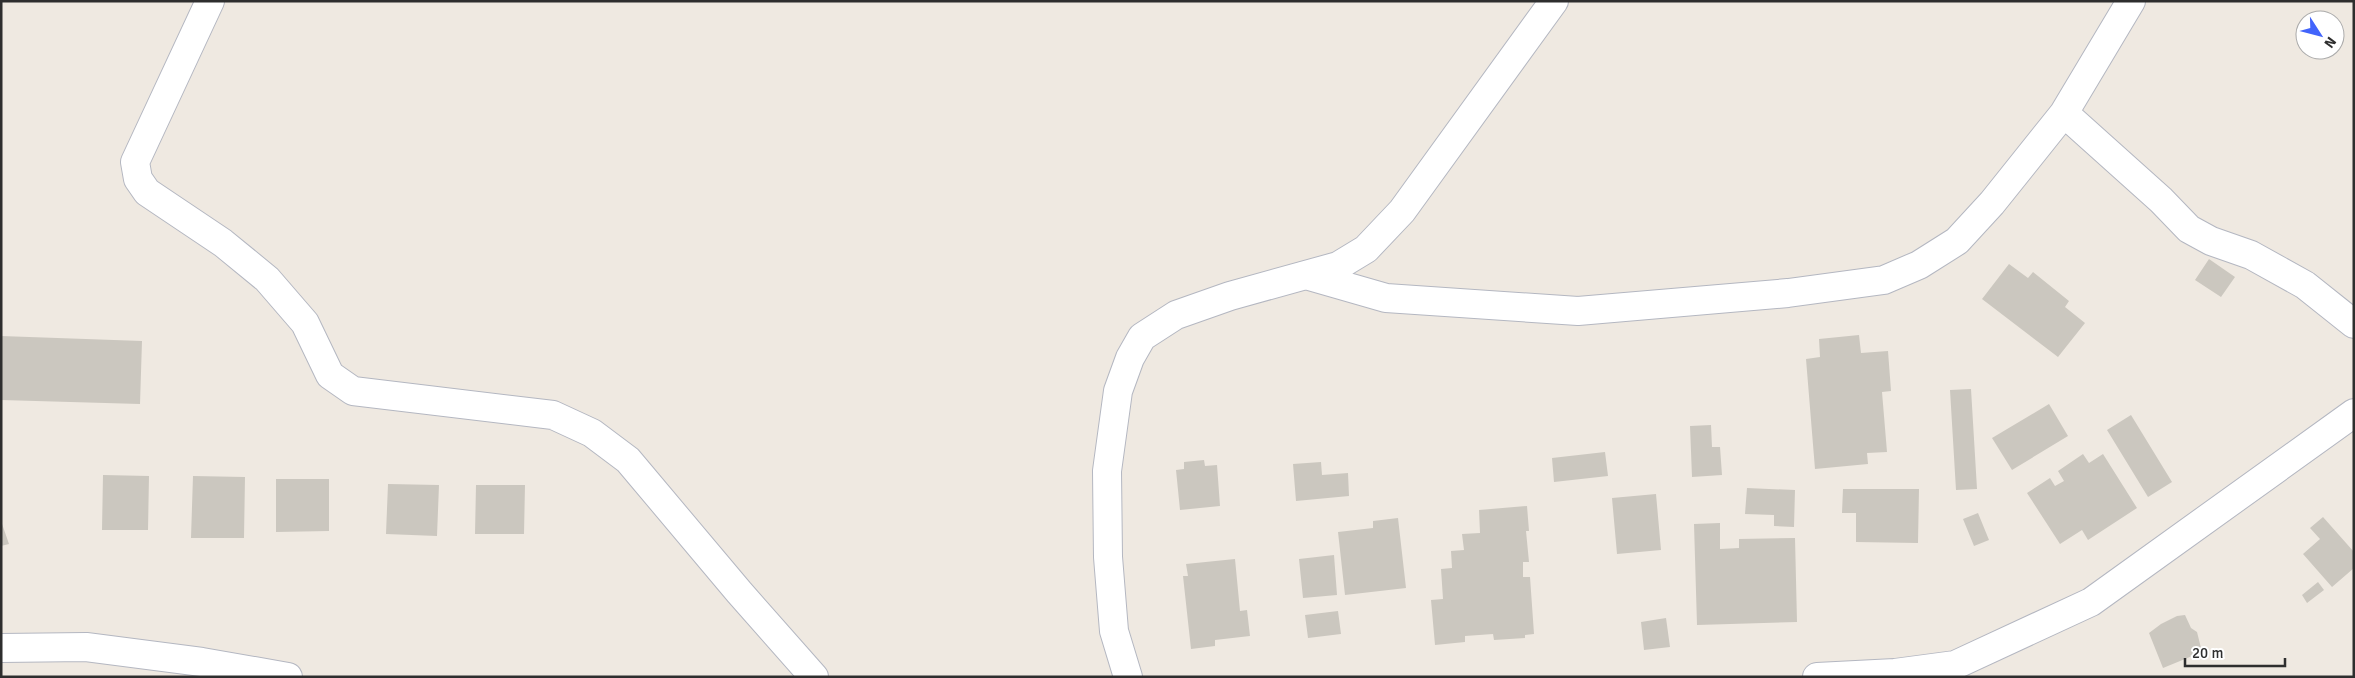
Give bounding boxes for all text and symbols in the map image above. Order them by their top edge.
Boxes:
north arrow [2295,10,2345,60]
text: N [2320,33,2340,51]
scale bar [2185,636,2285,668]
text: 20 m [2192,644,2223,662]

